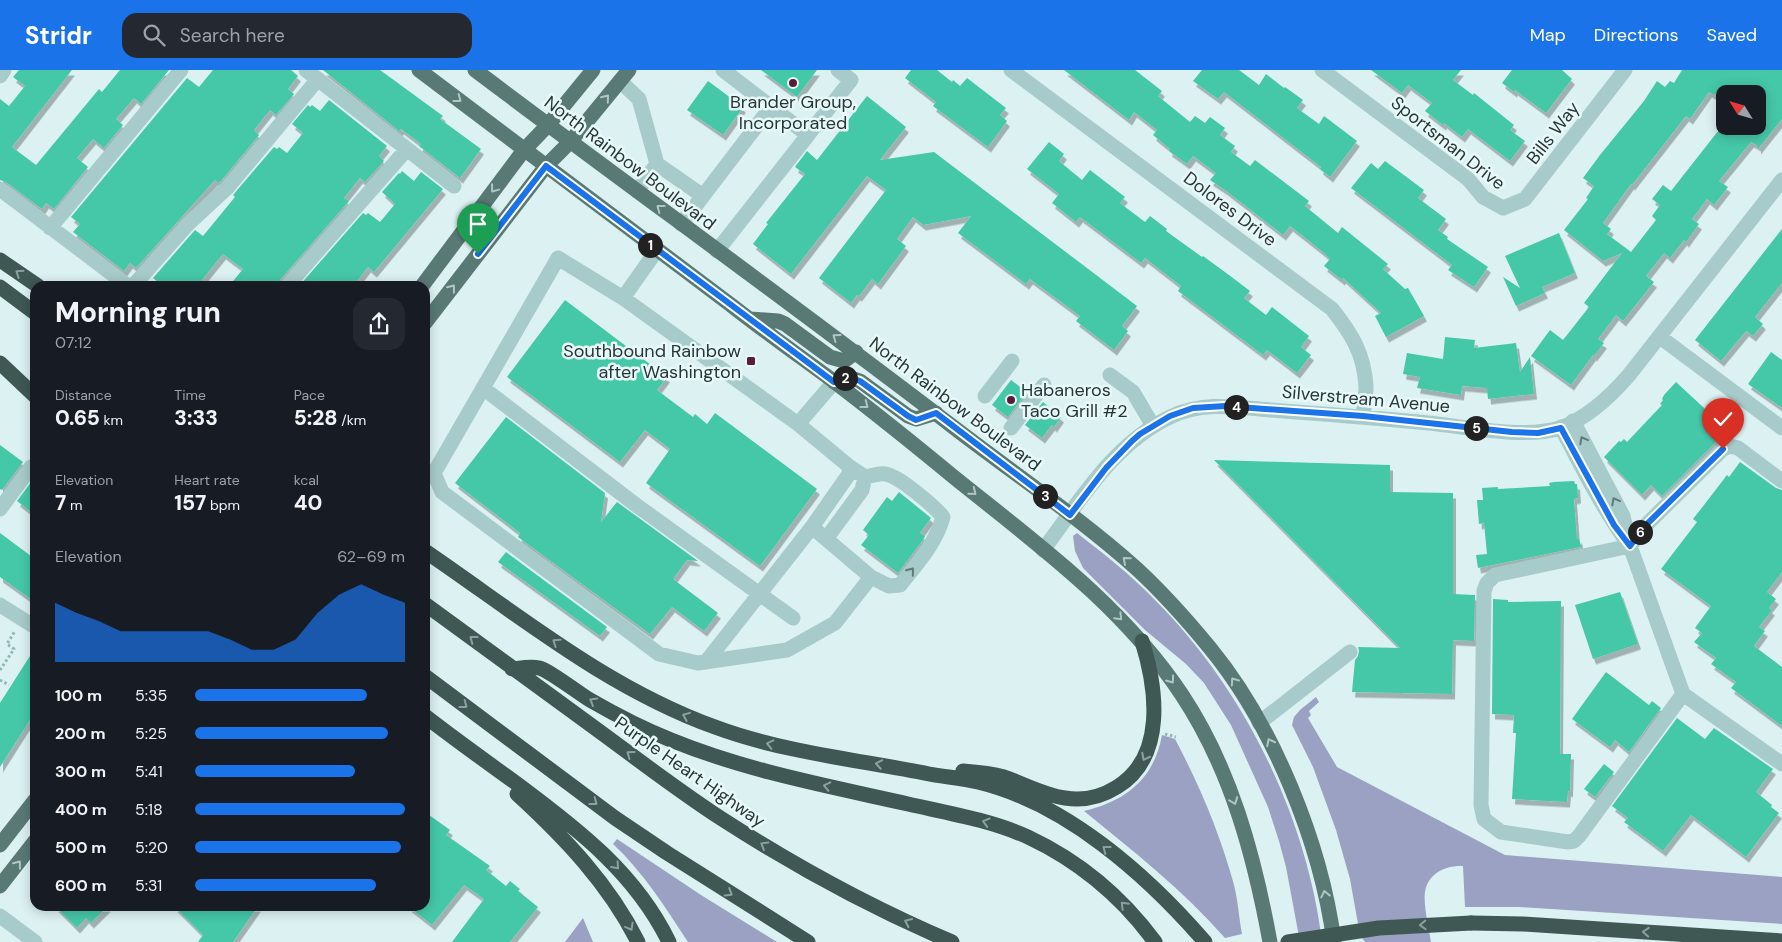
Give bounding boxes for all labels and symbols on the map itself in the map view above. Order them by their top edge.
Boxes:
marker: Brander Group, Incorporated [787,77,799,89]
north arrow [1716,85,1766,135]
street label: North Rainbow Boulevard [539,90,721,236]
place label: Brander Group, Incorporated [730,90,856,135]
street label: Sportsman Drive [1386,91,1510,195]
one-way arrow [452,94,461,102]
one-way arrow [600,95,608,104]
street label: Bills Way [1521,97,1585,169]
street label: Dolores Drive [1179,166,1281,252]
one-way arrow [491,183,500,192]
pin [457,203,499,254]
one-way arrow [656,205,666,214]
pin: 1 [638,232,662,258]
one-way arrow [15,270,25,279]
one-way arrow [446,285,454,294]
street label: North Rainbow Boulevard [864,331,1046,477]
one-way arrow [833,335,842,343]
place label: Southbound Rainbow after Washington [563,339,741,384]
marker: Southbound Rainbow after Washington [745,355,757,367]
pin: 2 [832,366,858,390]
place label: Habaneros Taco Grill #2 [1021,378,1128,423]
street label: Silverstream Avenue [1281,380,1451,418]
marker: Habaneros Taco Grill #2 [1005,394,1017,406]
pin: 4 [1224,394,1248,420]
pin [1702,398,1744,449]
one-way arrow [859,400,868,408]
pin: 5 [1464,416,1488,440]
one-way arrow [1579,436,1589,445]
pin: 3 [1032,484,1058,508]
one-way arrow [967,487,976,496]
one-way arrow [1611,497,1621,506]
pin: 6 [1628,520,1652,544]
one-way arrow [1123,557,1132,566]
one-way arrow [906,568,915,577]
one-way arrow [1113,611,1122,620]
one-way arrow [470,637,479,645]
one-way arrow [552,639,562,648]
one-way arrow [1166,674,1174,683]
one-way arrow [1231,677,1240,687]
one-way arrow [590,698,599,708]
one-way arrow [458,699,467,707]
street label: Purple Heart Highway [610,711,770,833]
one-way arrow [682,712,691,723]
one-way arrow [1266,738,1276,747]
one-way arrow [766,739,775,749]
one-way arrow [627,752,636,760]
one-way arrow [1141,752,1151,761]
one-way arrow [875,760,884,770]
one-way arrow [823,781,832,791]
one-way arrow [588,796,598,805]
one-way arrow [1228,796,1238,805]
one-way arrow [981,817,990,828]
one-way arrow [761,842,770,852]
one-way arrow [1103,846,1112,854]
one-way arrow [610,860,619,869]
one-way arrow [12,861,20,870]
one-way arrow [723,887,732,896]
one-way arrow [1320,890,1331,899]
one-way arrow [1120,901,1129,910]
one-way arrow [904,919,913,929]
one-way arrow [1418,920,1426,931]
one-way arrow [624,921,634,930]
one-way arrow [1642,927,1650,938]

